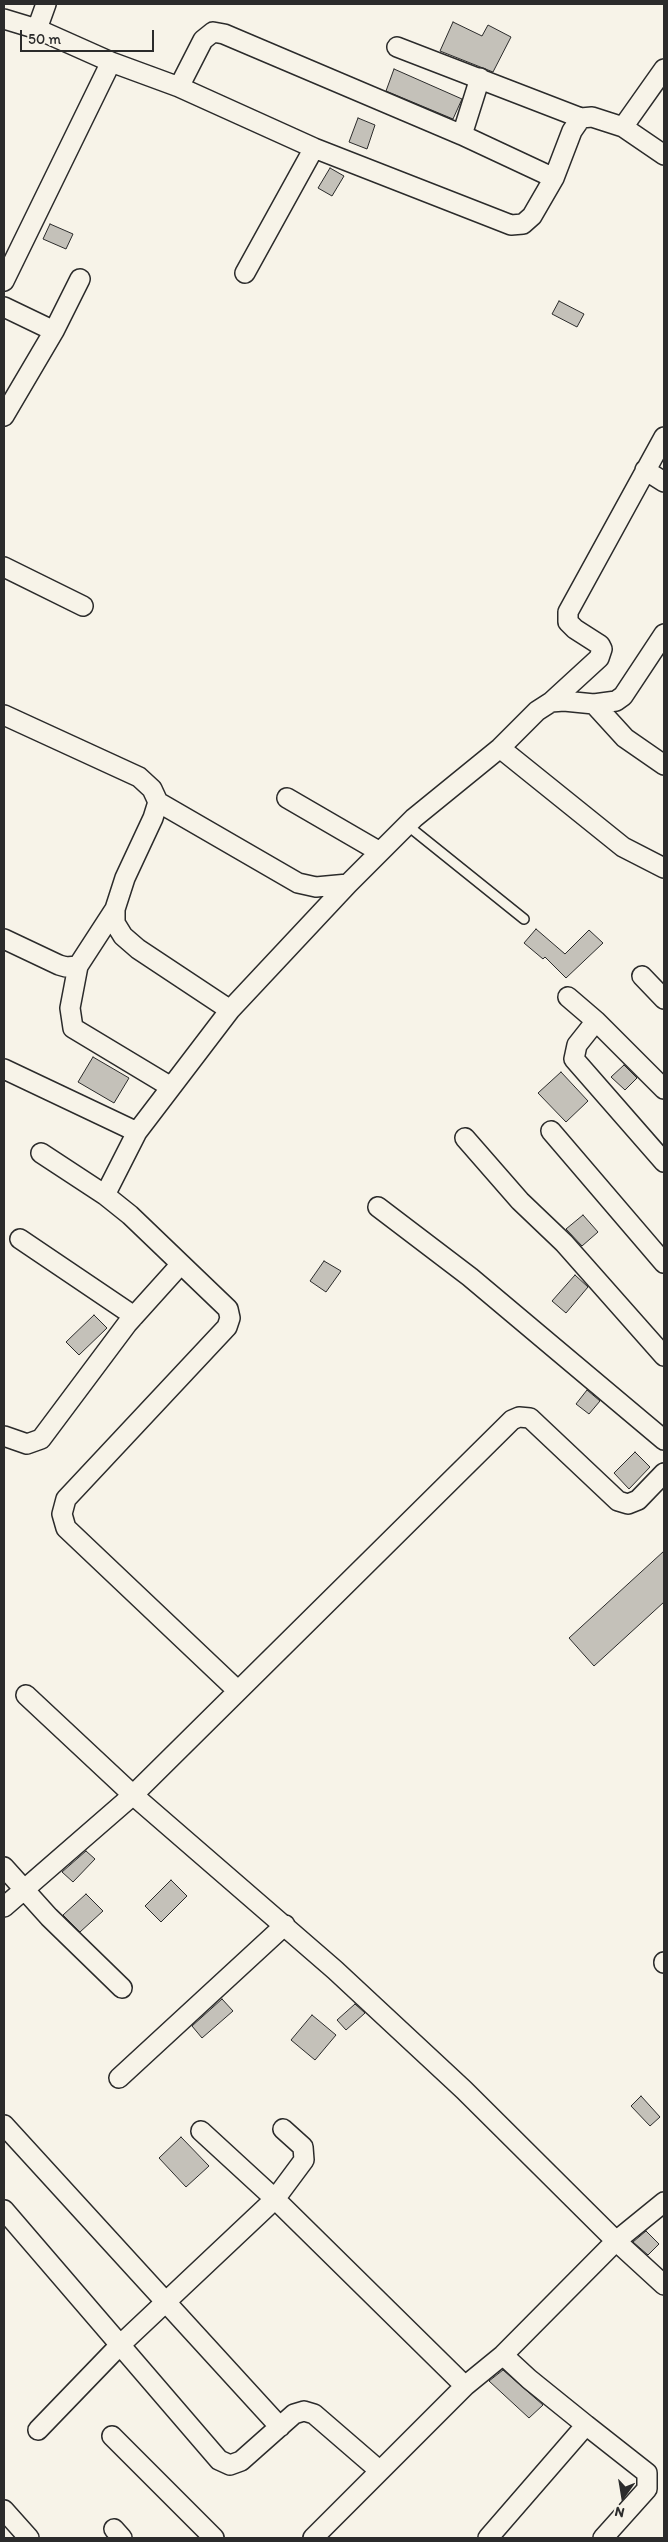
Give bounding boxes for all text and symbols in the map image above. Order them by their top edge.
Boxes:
scale bar [22,20,156,52]
text: 50 m [28,30,61,48]
north arrow [598,2472,648,2522]
text: N [613,2503,626,2521]

